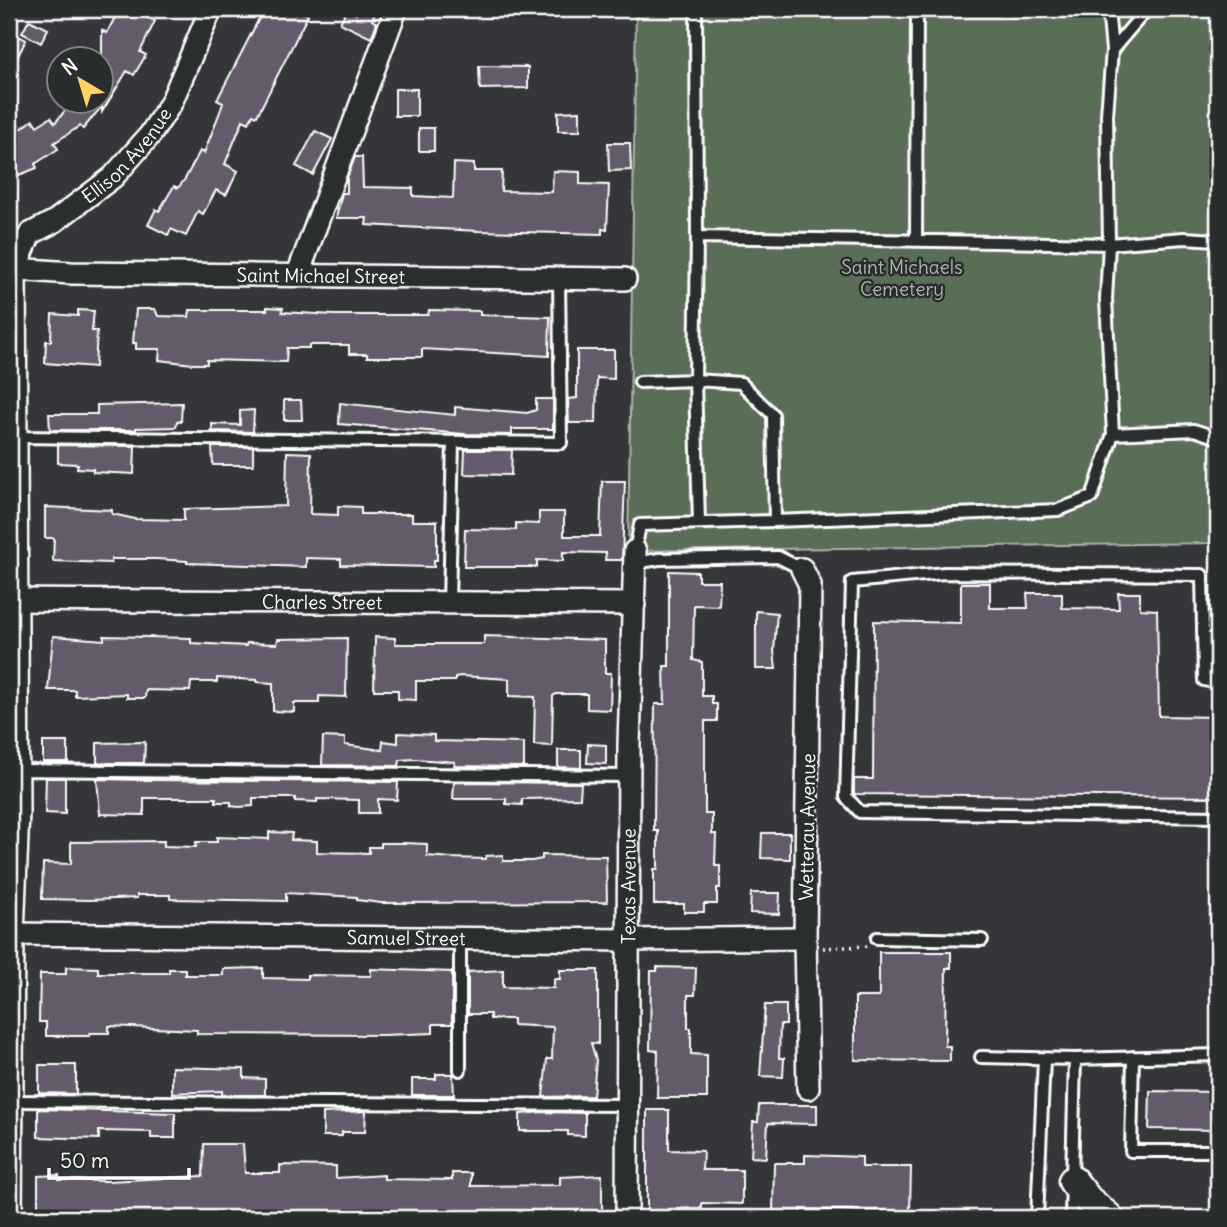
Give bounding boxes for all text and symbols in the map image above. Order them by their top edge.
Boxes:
north arrow [46,46,116,116]
text: N [57,53,82,80]
street label: Ellison Avenue [77,103,177,209]
park label: Saint Michaels Cemetery [841,255,963,301]
street label: Saint Michael Street [236,263,405,289]
street label: Charles Street [262,590,382,614]
street label: Wetterau Avenue [794,753,820,901]
street label: Texas Avenue [616,828,641,944]
street label: Samuel Street [346,925,466,950]
scale bar [49,1136,189,1180]
text: 50 m [60,1147,109,1174]

